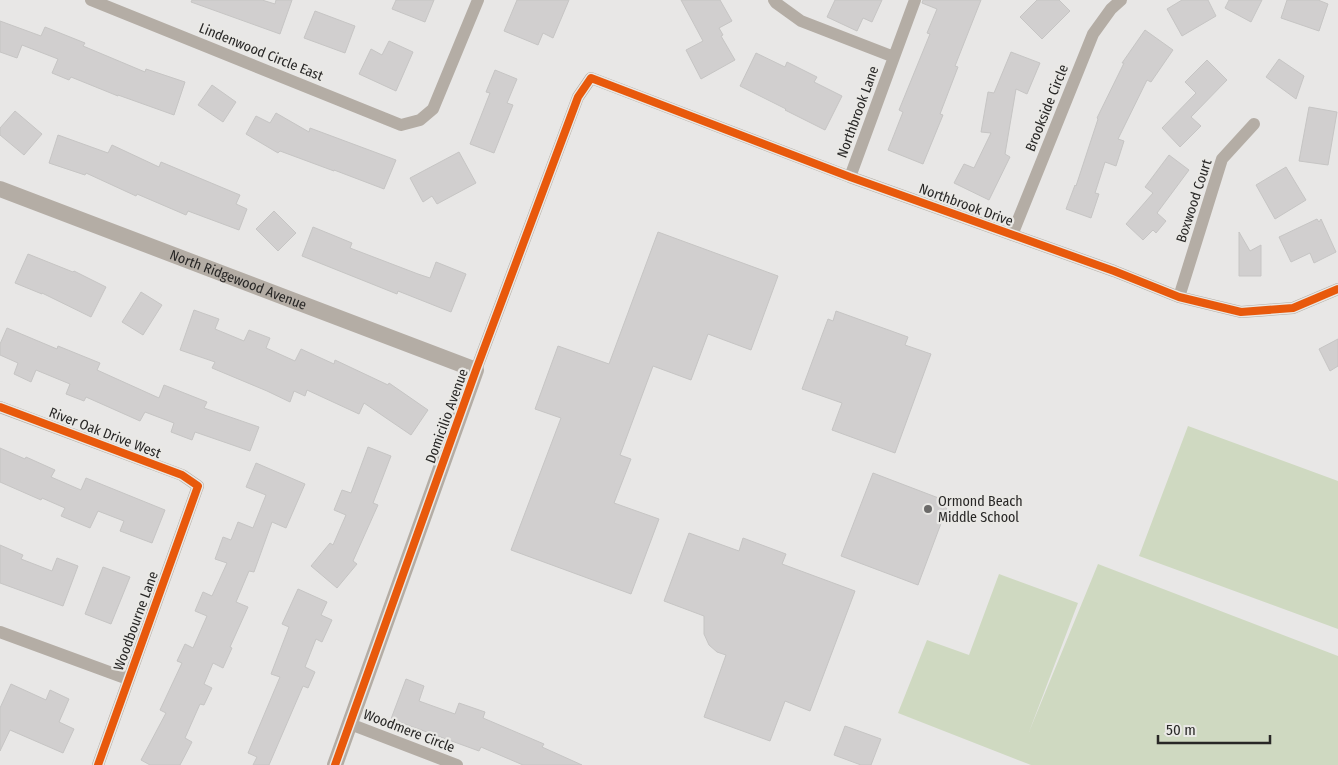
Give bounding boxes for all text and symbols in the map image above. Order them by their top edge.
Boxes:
street label: Lindenwood Circle East [196,19,326,85]
street label: Brookside Circle [1022,62,1072,154]
street label: Northbrook Lane [834,64,883,160]
street label: Boxwood Court [1173,157,1216,245]
street label: Northbrook Drive [917,180,1015,230]
street label: North Ridgewood Avenue [168,246,309,313]
street label: Domicilio Avenue [422,366,472,466]
street label: River Oak Drive West [47,404,164,462]
place label: Ormond Beach Middle School [938,493,1023,526]
marker: Ormond Beach Middle School [922,503,934,515]
street label: Woodbourne Lane [110,569,162,673]
street label: Woodmere Circle [361,706,457,756]
scale bar [1158,712,1270,744]
text: 50 m [1166,721,1196,739]

